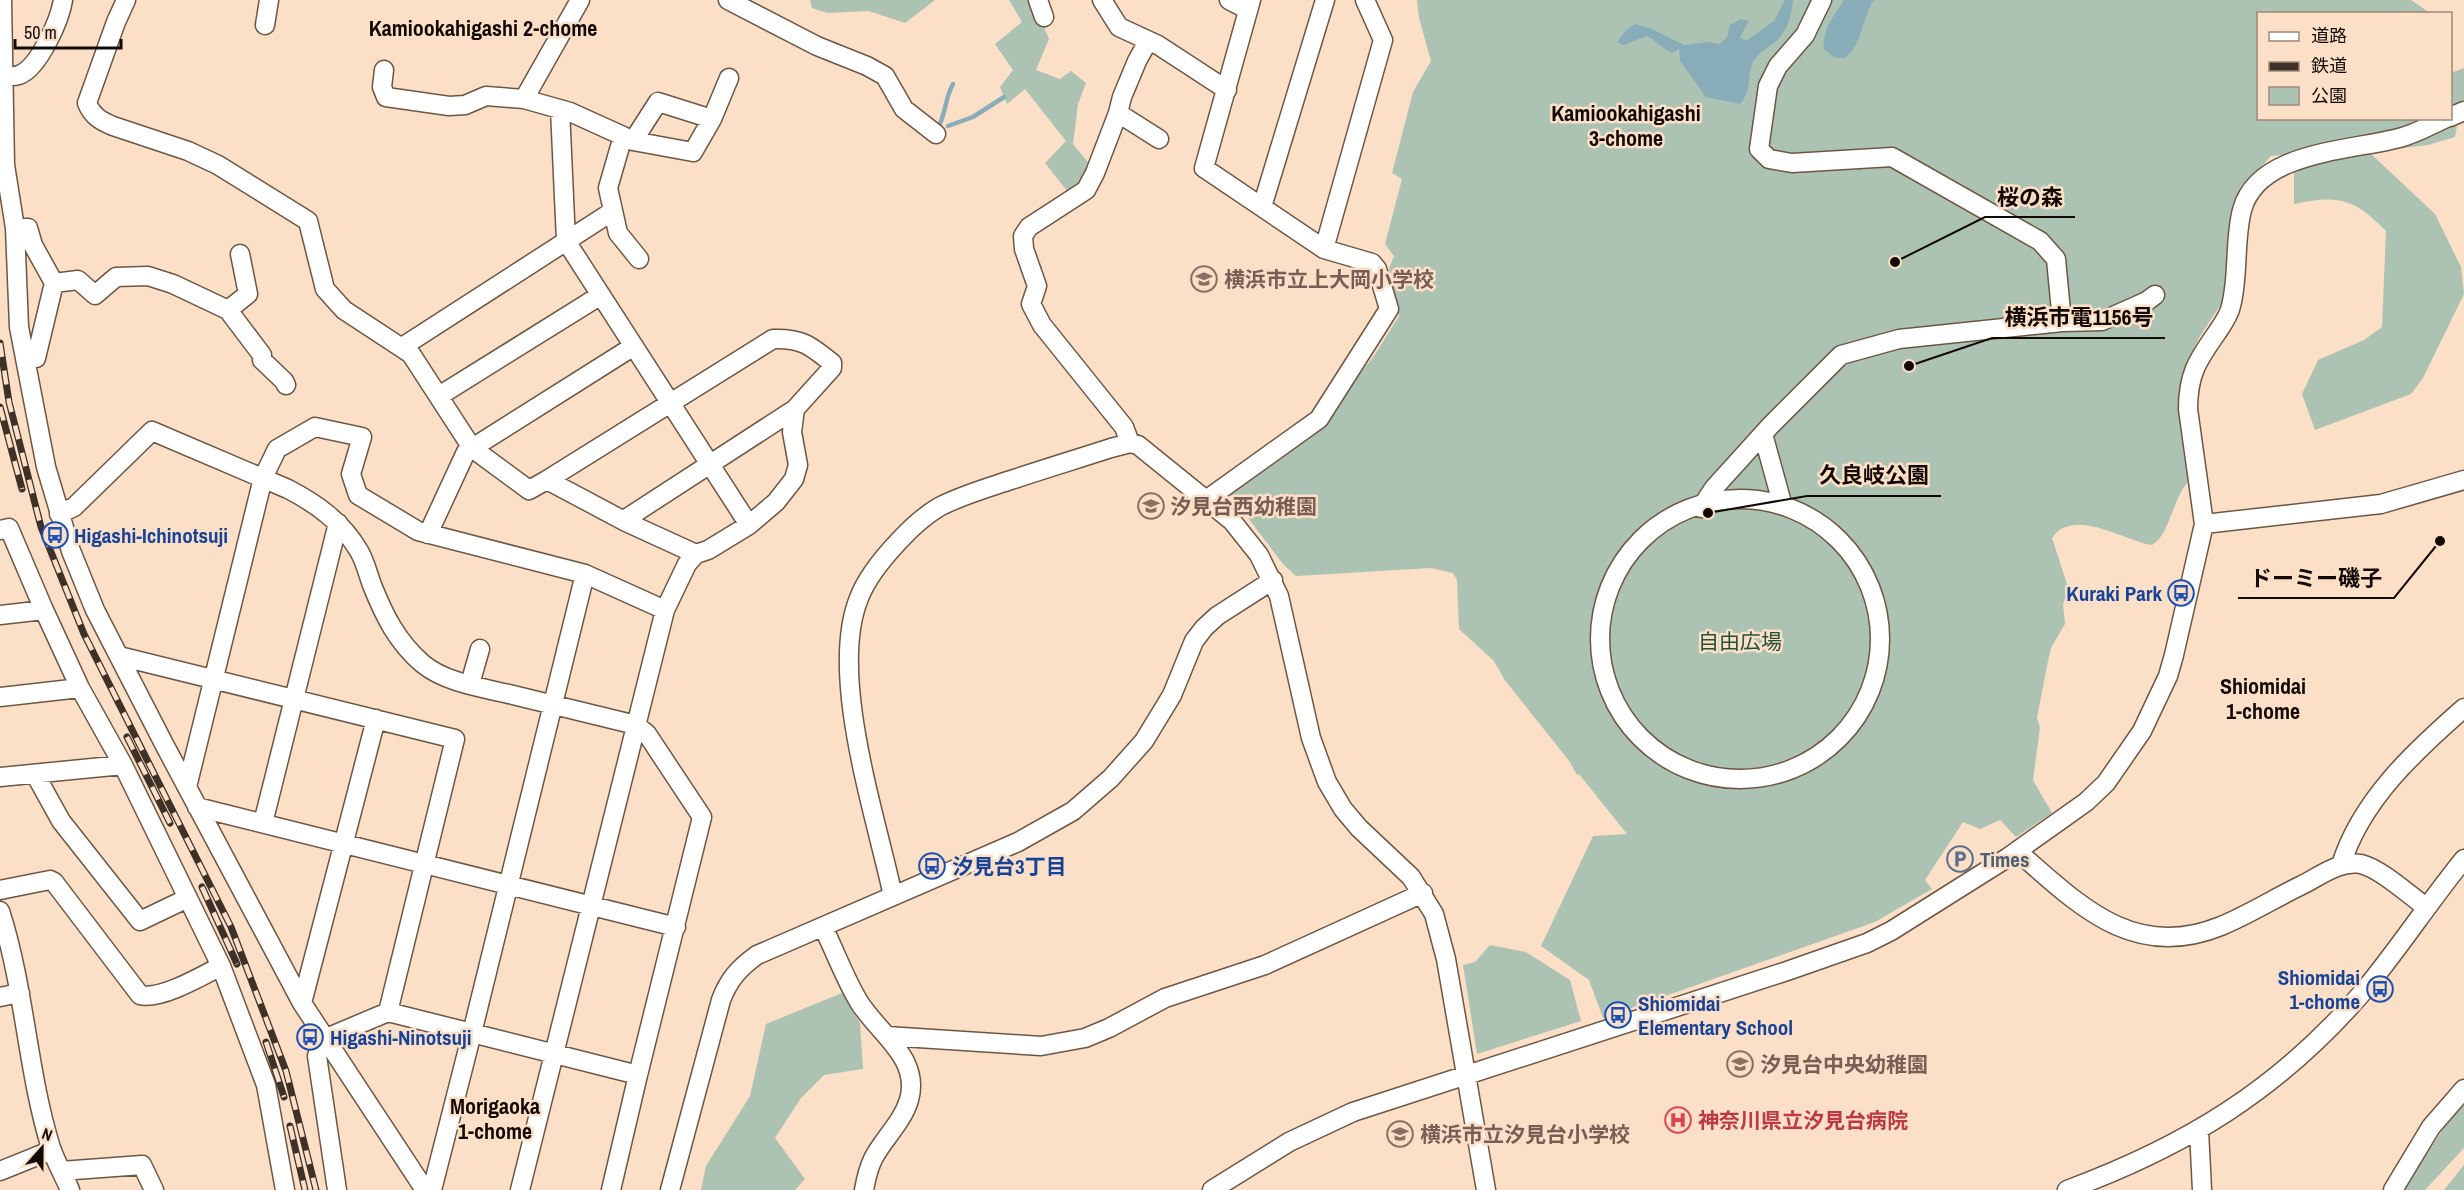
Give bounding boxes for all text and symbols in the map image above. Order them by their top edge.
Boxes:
scale bar [15,12,122,50]
legend [2257,12,2452,120]
district label: Kamiookahigashi 2-chome [369,13,597,43]
text: 50 m [24,20,57,45]
text: 道路 [2311,23,2347,48]
text: 鉄道 [2311,53,2347,78]
text: 公園 [2311,83,2347,108]
district label: Kamiookahigashi 3-chome [1551,98,1701,153]
callout: 桜の森 [1985,177,2075,217]
text: 桜の森 [1997,182,2063,212]
school or university icon: 横浜市立上大岡小学校 [1189,264,1219,294]
place label: 横浜市立上大岡小学校 [1224,265,1434,294]
callout: 横浜市電1156号 [1992,298,2165,338]
text: 横浜市電1156号 [2004,302,2154,332]
callout: 久良岐公園 [1807,456,1941,496]
text: 久良岐公園 [1819,460,1929,490]
school or university icon: 汐見台西幼稚園 [1136,491,1166,521]
place label: 汐見台西幼稚園 [1170,492,1317,521]
bus stop icon: Higashi-Ichinotsuji [40,520,70,550]
place label: Higashi-Ichinotsuji [74,521,228,550]
callout: ドーミー磯子 [2238,558,2394,598]
text: ドーミー磯子 [2250,563,2382,593]
bus stop icon: Kuraki Park [2166,578,2196,608]
place label: Kuraki Park [2066,579,2162,608]
park label: 自由広場 [1698,627,1782,656]
district label: Shiomidai 1-chome [2220,671,2306,726]
parking icon: Times [1945,844,1975,874]
place label: Times [1980,845,2029,874]
bus stop icon: 汐見台3丁目 [917,851,947,881]
place label: 汐見台3丁目 [952,852,1067,881]
place label: Shiomidai 1-chome [2278,963,2360,1016]
bus stop icon: Shiomidai 1-chome [2365,974,2395,1004]
place label: Shiomidai Elementary School [1638,989,1793,1042]
bus stop icon: Shiomidai Elementary School [1603,1000,1633,1030]
bus stop icon: Higashi-Ninotsuji [295,1022,325,1052]
place label: Higashi-Ninotsuji [330,1023,472,1052]
school or university icon: 汐見台中央幼稚園 [1725,1049,1755,1079]
place label: 汐見台中央幼稚園 [1760,1050,1928,1079]
district label: Morigaoka 1-chome [450,1091,540,1146]
hospital icon: 神奈川県立汐見台病院 [1663,1105,1693,1135]
place label: 神奈川県立汐見台病院 [1698,1106,1908,1135]
north arrow [12,1118,72,1178]
school or university icon: 横浜市立汐見台小学校 [1385,1119,1415,1149]
place label: 横浜市立汐見台小学校 [1420,1120,1630,1149]
text: N [39,1122,56,1146]

